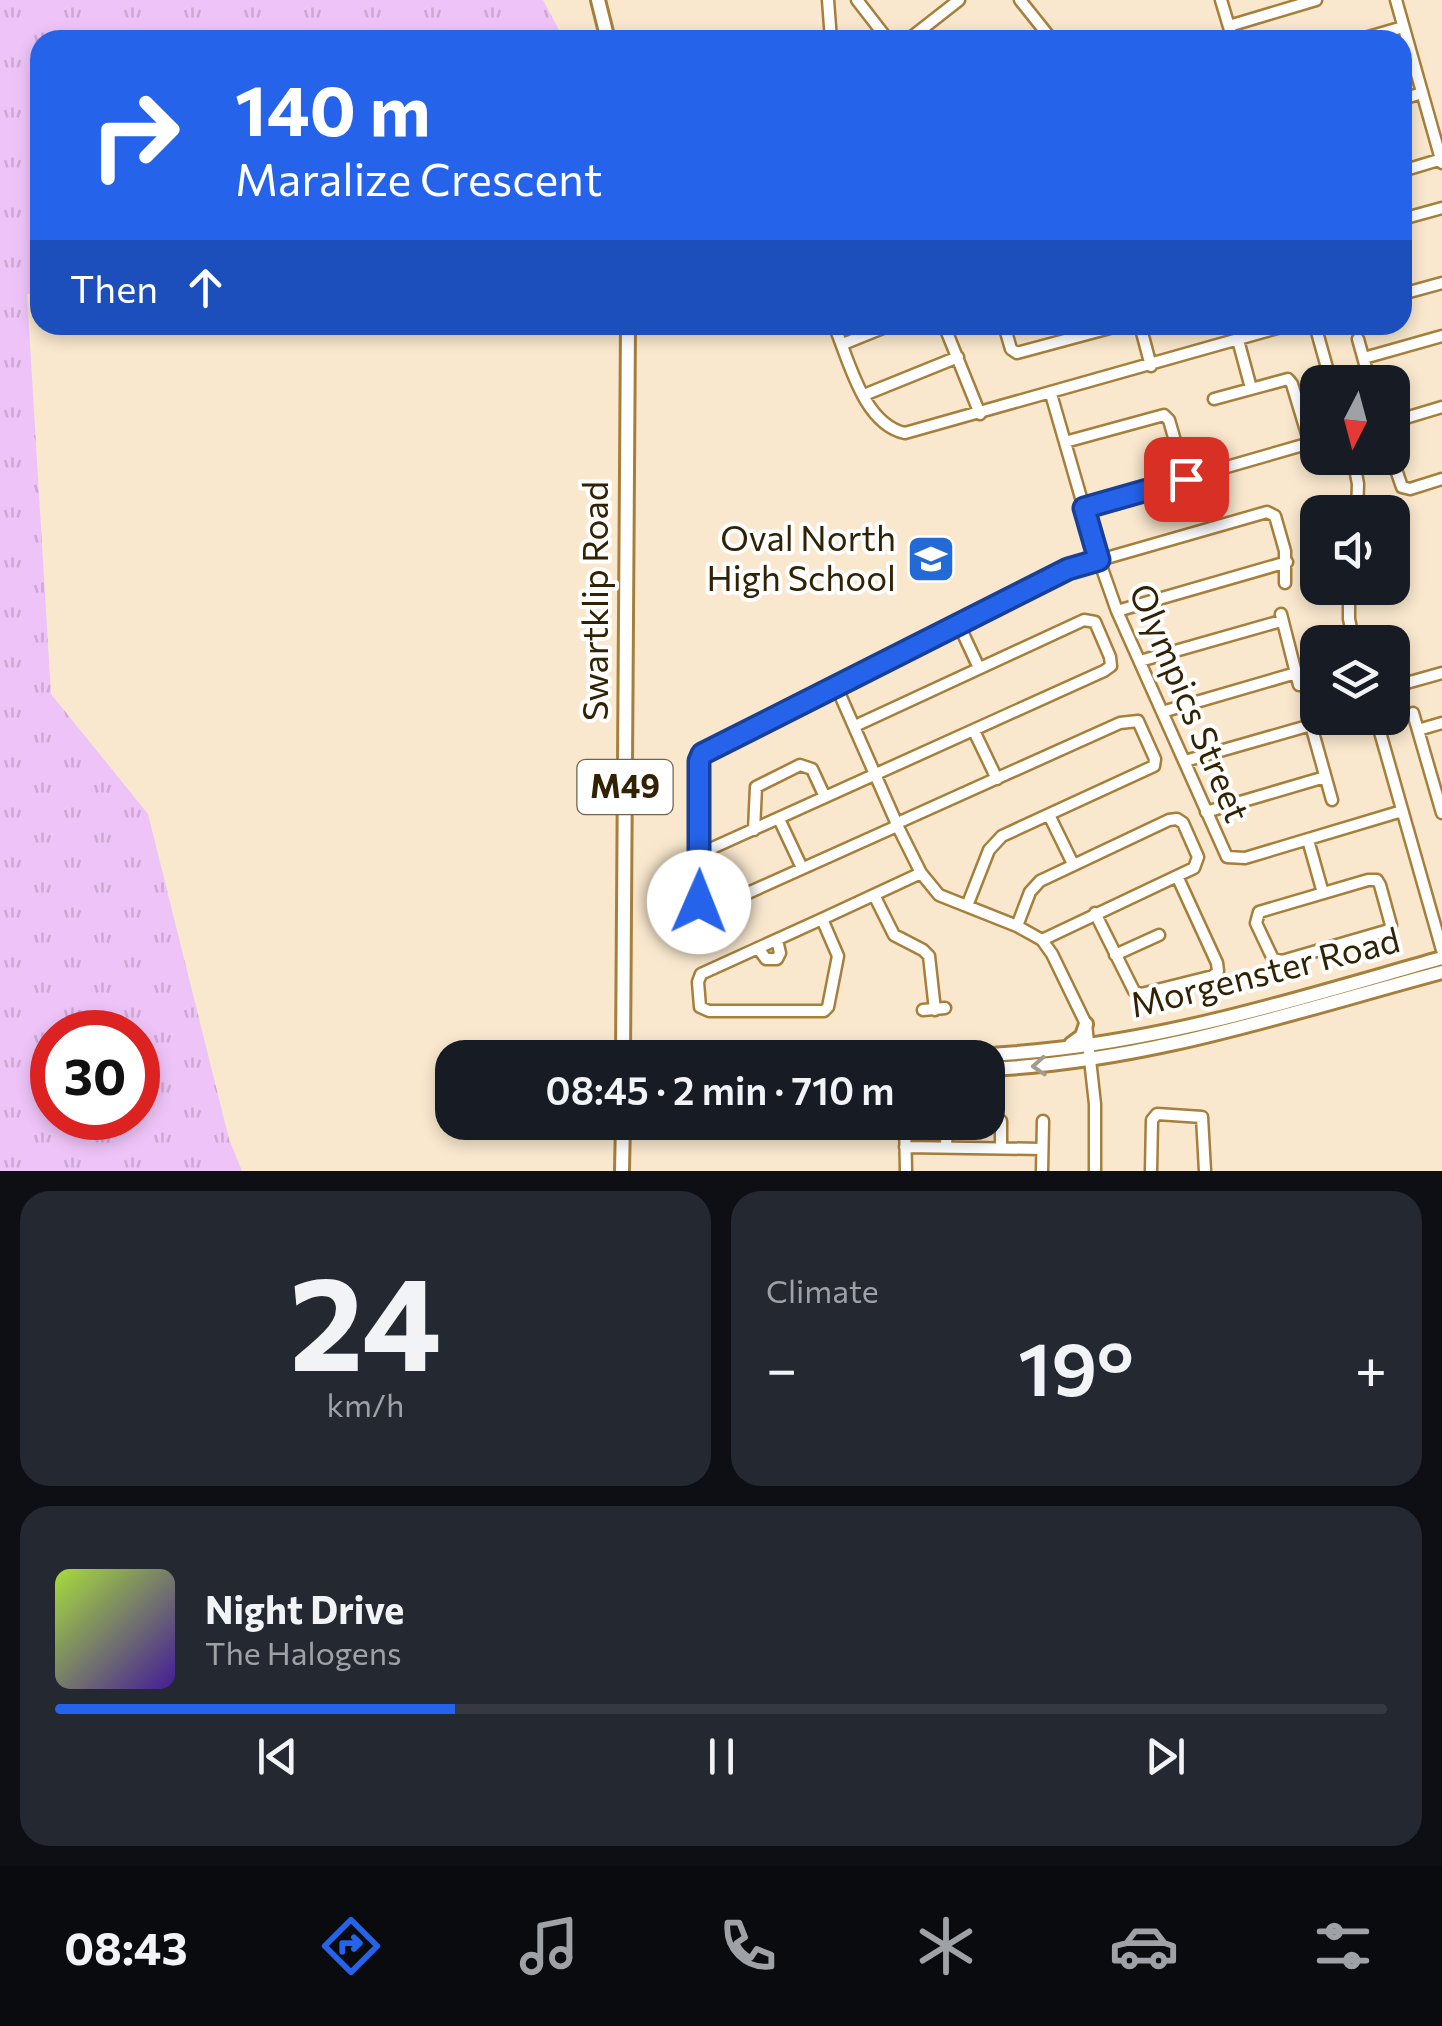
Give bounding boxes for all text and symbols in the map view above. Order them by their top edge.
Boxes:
text: 140 m [235,65,431,150]
icon: right [70,70,200,200]
text: Maralize Crescent [235,150,602,205]
icon: ahead [178,260,233,315]
text: Then [70,264,158,311]
north arrow [1300,365,1410,475]
map controls [1300,365,1410,735]
pin [1144,437,1229,522]
icon: arrive [1159,452,1214,507]
street label: Swartklip Road [572,481,615,721]
button: sound [1300,495,1410,605]
place label: Oval North High School [706,515,896,598]
school or university icon: Oval North High School [905,533,957,585]
street label: Olympics Street [1122,576,1261,828]
button: layers [1300,625,1410,735]
road number: M49 [578,760,672,814]
position arrow [647,850,751,954]
street label: Morgenster Road [1125,916,1404,1025]
speed limit sign: 30 [30,1010,160,1140]
one-way arrow [1031,1055,1047,1077]
text: 08:45 · 2 min · 710 m [546,1066,894,1113]
text: 24 [290,1239,441,1398]
text: Climate [766,1270,879,1310]
text: 19° [1018,1320,1134,1411]
text: − [766,1333,797,1400]
text: + [1355,1333,1387,1400]
text: km/h [327,1384,404,1424]
text: Night Drive [205,1585,404,1632]
text: The Halogens [205,1632,402,1672]
icon: previous [250,1729,305,1784]
icon: pause [694,1729,749,1784]
icon: next [1138,1729,1193,1784]
icon: directions [316,1911,386,1981]
icon: music [514,1911,584,1981]
icon: phone [713,1911,783,1981]
icon: climate [911,1911,981,1981]
icon: car [1109,1911,1179,1981]
icon: filters [1308,1911,1378,1981]
text: 08:43 [64,1919,188,1974]

